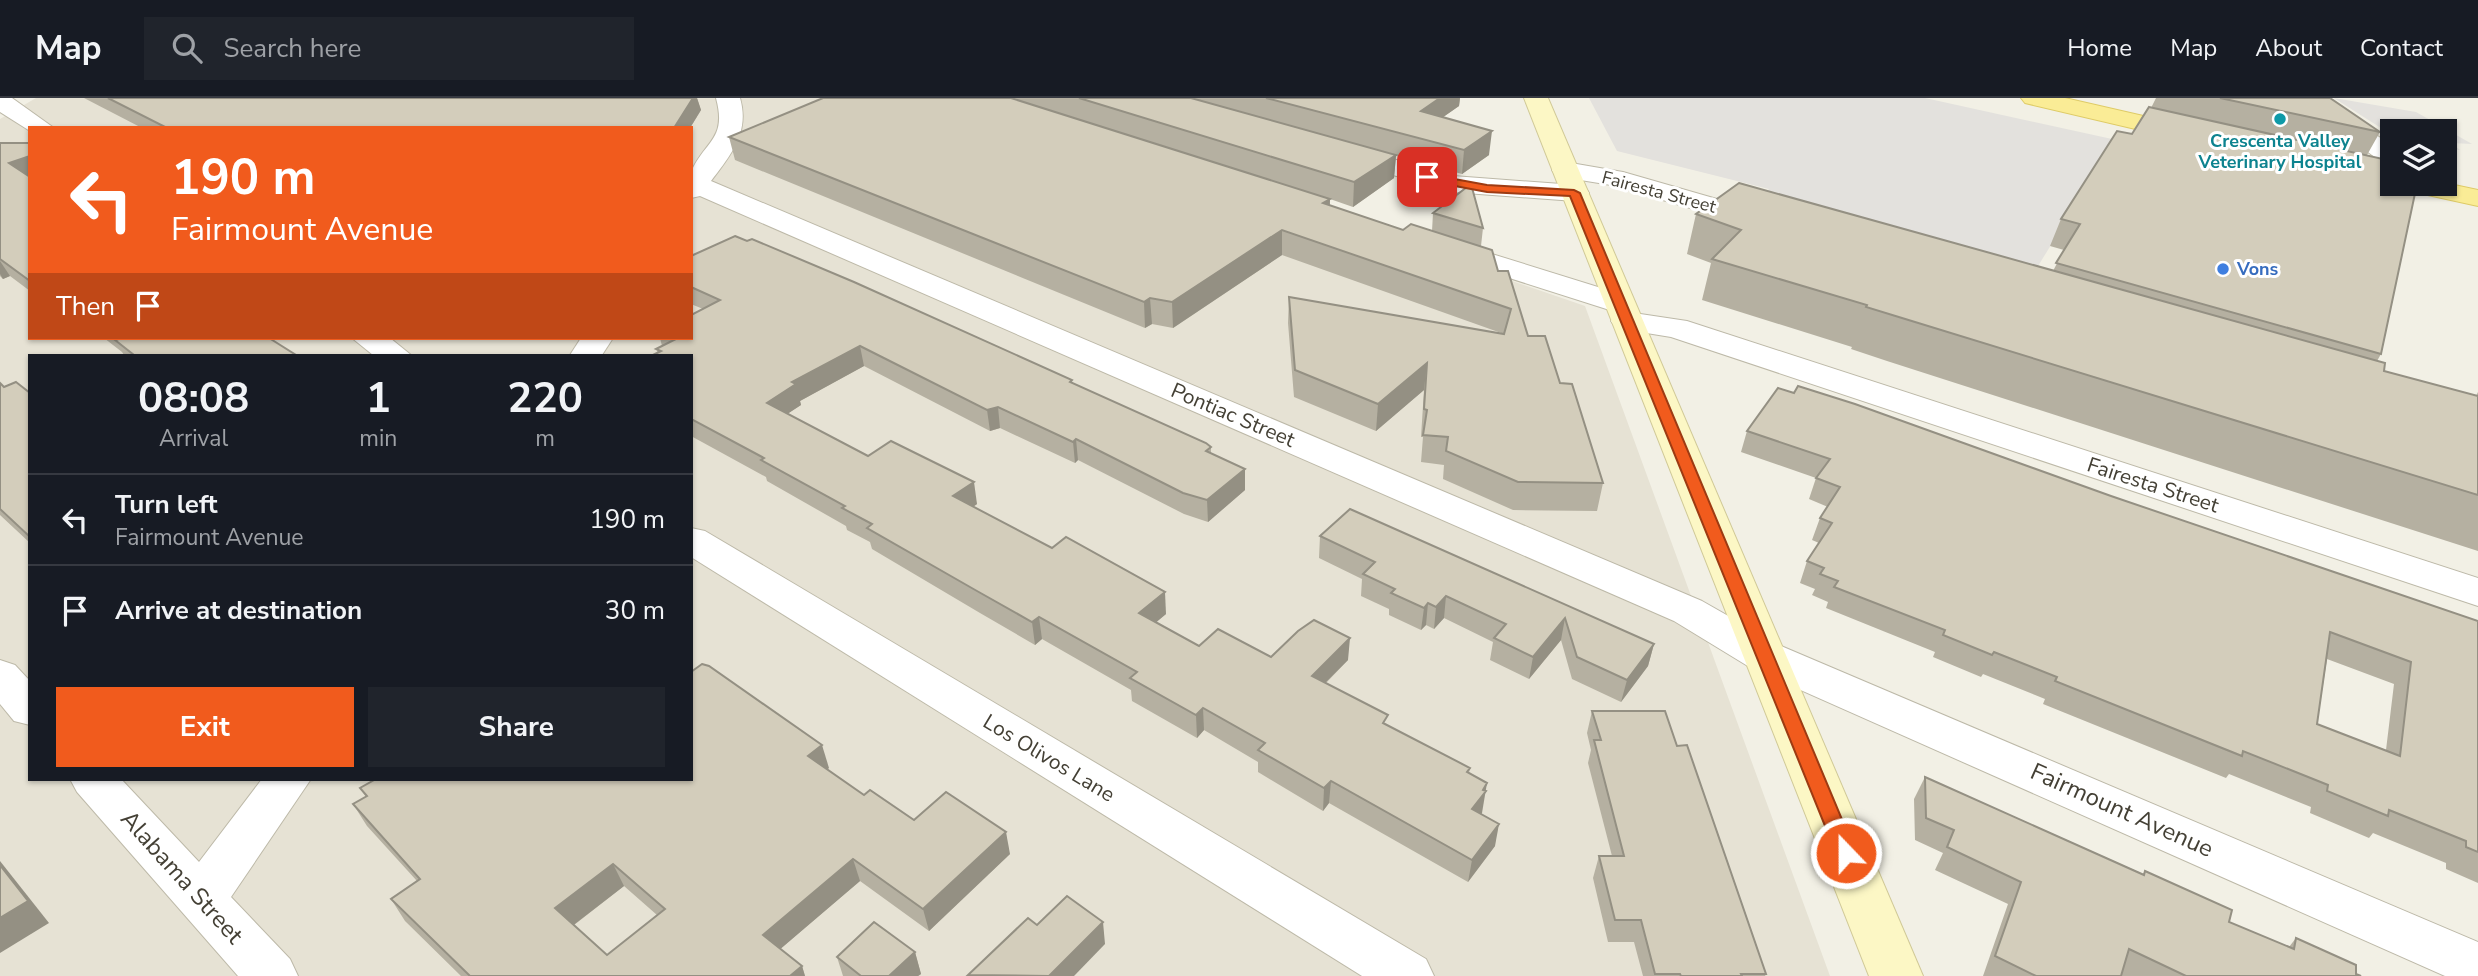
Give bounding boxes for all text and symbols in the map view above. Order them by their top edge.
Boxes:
search box [144,17,634,80]
text: Map [35,26,102,71]
icon: search [168,29,206,67]
text: Search here [224,31,361,66]
text: Home [2067,32,2132,64]
text: Map [2170,32,2217,64]
text: About [2255,32,2322,64]
text: Contact [2360,32,2443,64]
marker: Crescenta Valley Veterinary Hospital [2272,111,2288,127]
map controls [2380,119,2457,196]
button: layers [2380,119,2457,196]
place label: Crescenta Valley Veterinary Hospital [2198,129,2362,174]
text: 190 m [171,144,315,211]
pin [1397,147,1457,207]
icon: left [56,154,147,245]
icon: arrive [1408,158,1446,196]
street label: Fairesta Street [1599,165,1719,219]
text: Fairmount Avenue [171,208,433,251]
place label: Vons [2236,257,2279,281]
marker: Vons [2215,261,2231,277]
icon: arrive [129,287,167,325]
text: Then [56,289,115,324]
text: 08:08 [138,370,249,427]
text: 1 [366,370,391,427]
text: 220 [507,370,583,427]
street label: Pontiac Street [1167,376,1300,454]
text: Arrival [159,423,228,454]
text: min [359,423,397,454]
text: m [535,423,555,454]
street label: Fairesta Street [2084,451,2223,520]
text: Turn left [115,487,218,522]
icon: left [56,501,94,539]
text: 190 m [589,502,665,537]
text: Fairmount Avenue [115,522,304,553]
icon: arrive [56,592,94,630]
text: Arrive at destination [115,593,362,628]
text: 30 m [605,593,665,628]
button: Exit [56,687,354,767]
button: Share [368,687,665,767]
street label: Los Olivos Lane [978,708,1120,808]
street label: Fairmount Avenue [2026,755,2218,865]
street label: Alabama Street [114,804,251,951]
position arrow [1809,816,1883,890]

